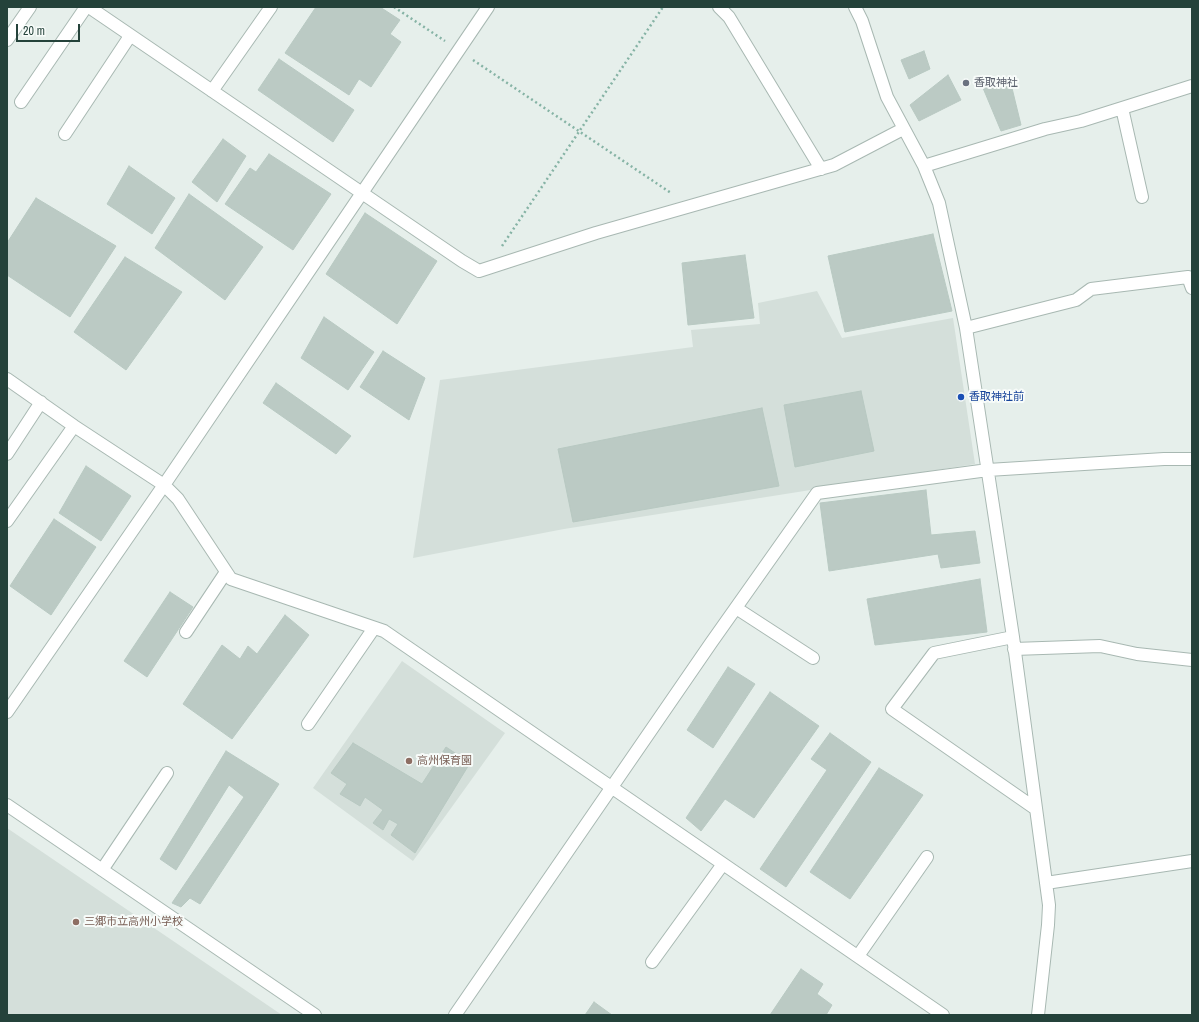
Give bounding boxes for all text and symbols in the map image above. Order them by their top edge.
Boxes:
scale bar [18,16,82,42]
text: 20 m [23,23,45,39]
place label: 香取神社 [974,76,1018,90]
marker: 香取神社 [961,78,971,88]
place label: 香取神社前 [969,390,1024,404]
marker: 香取神社前 [956,392,966,402]
place label: 高州保育園 [417,754,472,768]
marker: 高州保育園 [404,756,414,766]
place label: 三郷市立高州小学校 [84,915,183,929]
marker: 三郷市立高州小学校 [71,917,81,927]

